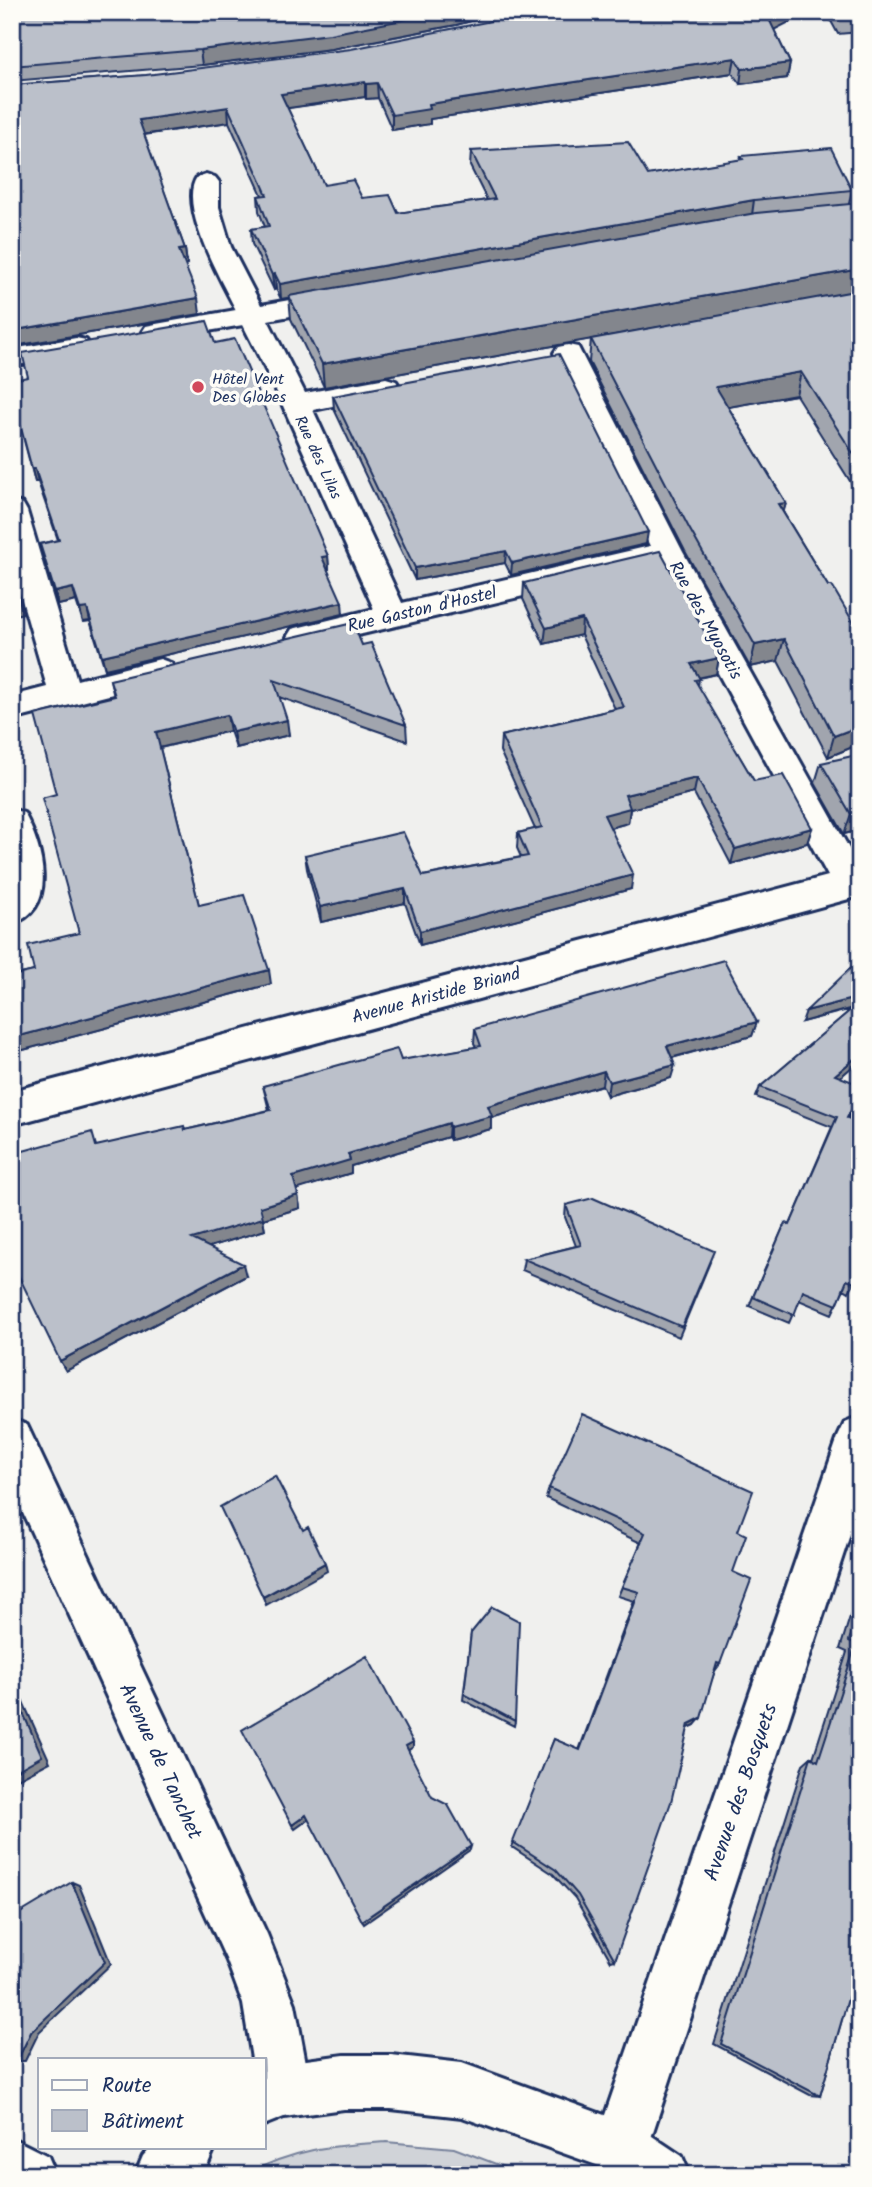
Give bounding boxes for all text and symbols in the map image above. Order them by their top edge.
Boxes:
place label: Hôtel Vent Des Globes [212,367,286,410]
marker: Hôtel Vent Des Globes [190,379,206,395]
street label: Rue des Lilas [287,412,348,504]
street label: Rue des Myosotis [660,556,750,686]
street label: Rue Gaston d'Hostel [345,579,500,642]
street label: Avenue Aristide Briand [349,960,525,1033]
street label: Avenue de Tanchet [109,1678,211,1846]
street label: Avenue des Bosquets [696,1699,787,1886]
legend [38,2058,266,2148]
text: Route [102,2070,152,2103]
text: Bâtiment [102,2106,185,2139]

